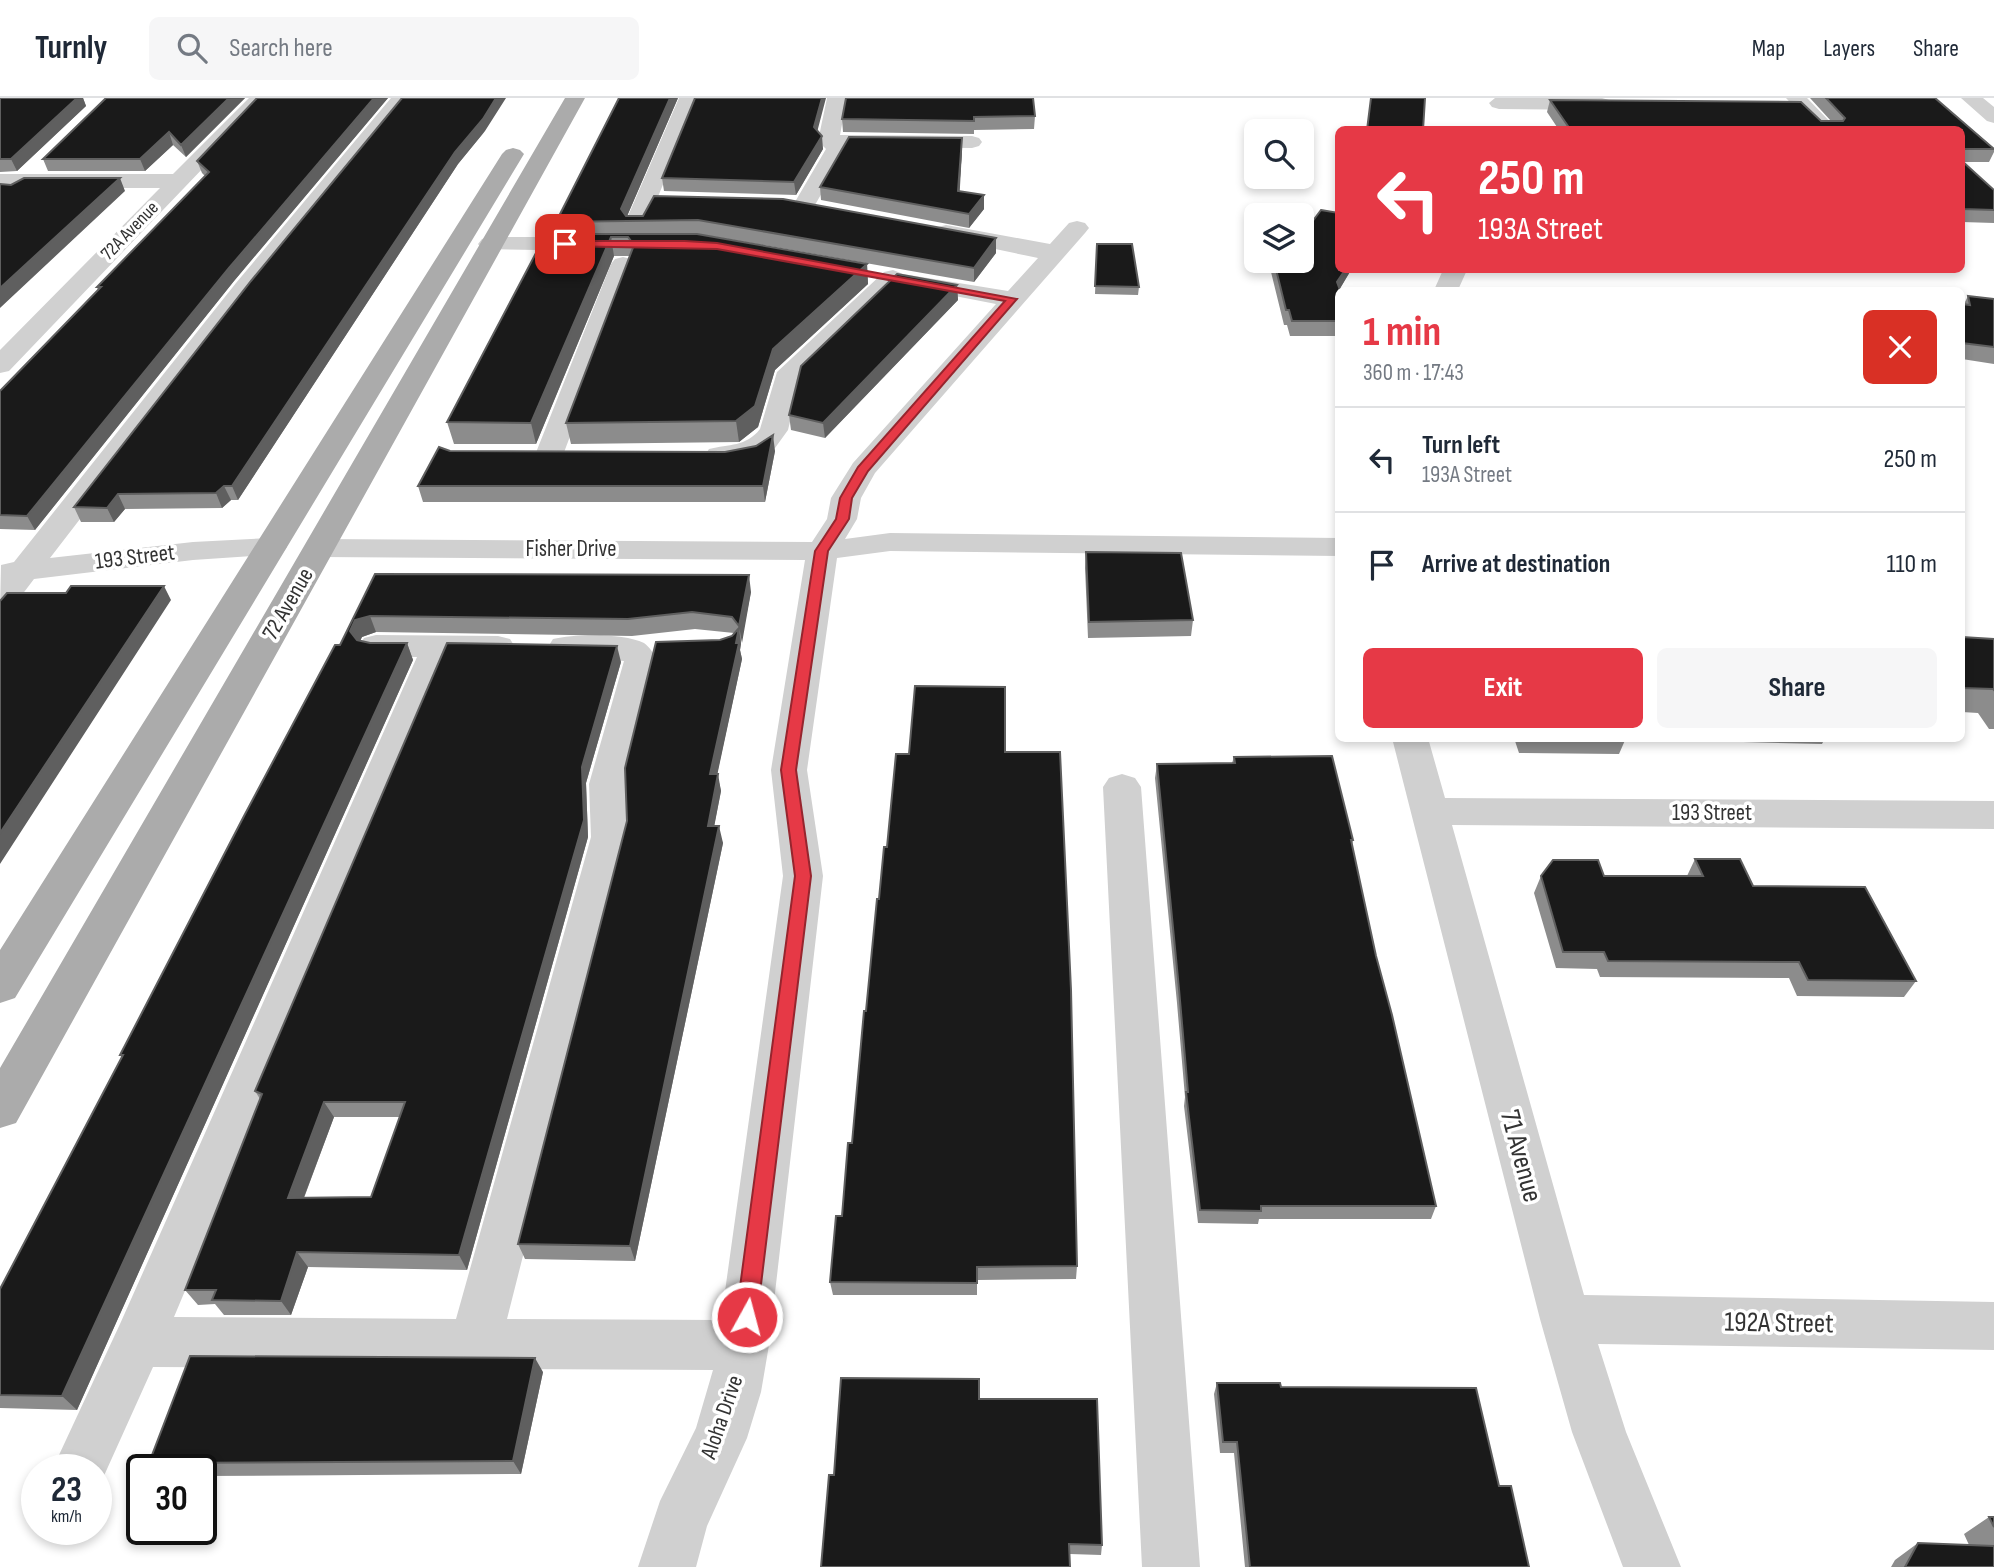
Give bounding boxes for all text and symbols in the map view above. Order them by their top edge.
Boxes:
search box [149,17,639,80]
text: Turnly [35,28,107,68]
icon: search [173,29,211,67]
text: Search here [229,33,333,64]
text: Map [1752,34,1785,63]
text: Layers [1823,34,1875,63]
text: Share [1913,34,1959,63]
map controls [1244,119,1314,273]
button: search [1244,119,1314,189]
text: 250 m [1478,150,1584,209]
icon: left [1363,154,1454,245]
street label: 72A Avenue [96,197,164,265]
button: layers [1244,203,1314,273]
text: 193A Street [1478,210,1603,249]
pin [535,214,595,274]
icon: arrive [546,225,584,263]
text: 1 min [1363,307,1441,358]
button: close [1863,310,1937,384]
text: 360 m · 17:43 [1363,359,1464,387]
text: Turn left [1422,430,1500,461]
icon: left [1363,441,1401,479]
text: 250 m [1883,444,1937,475]
text: 193A Street [1422,461,1512,489]
street label: Fisher Drive [525,535,617,563]
street label: 193 Street [94,538,176,576]
icon: arrive [1363,546,1401,584]
text: Arrive at destination [1422,549,1610,580]
text: 110 m [1886,549,1937,580]
street label: 72 Avenue [256,563,320,645]
button: Exit [1363,648,1643,728]
button: Share [1657,648,1937,728]
street label: 193 Street [1672,799,1752,827]
street label: 71 Avenue [1493,1106,1549,1206]
position arrow [710,1280,784,1354]
street label: 192A Street [1724,1306,1834,1340]
street label: Aloha Drive [694,1372,749,1463]
speed limit sign: 30 [126,1454,217,1545]
text: 23 [51,1469,82,1512]
text: km/h [51,1506,82,1527]

